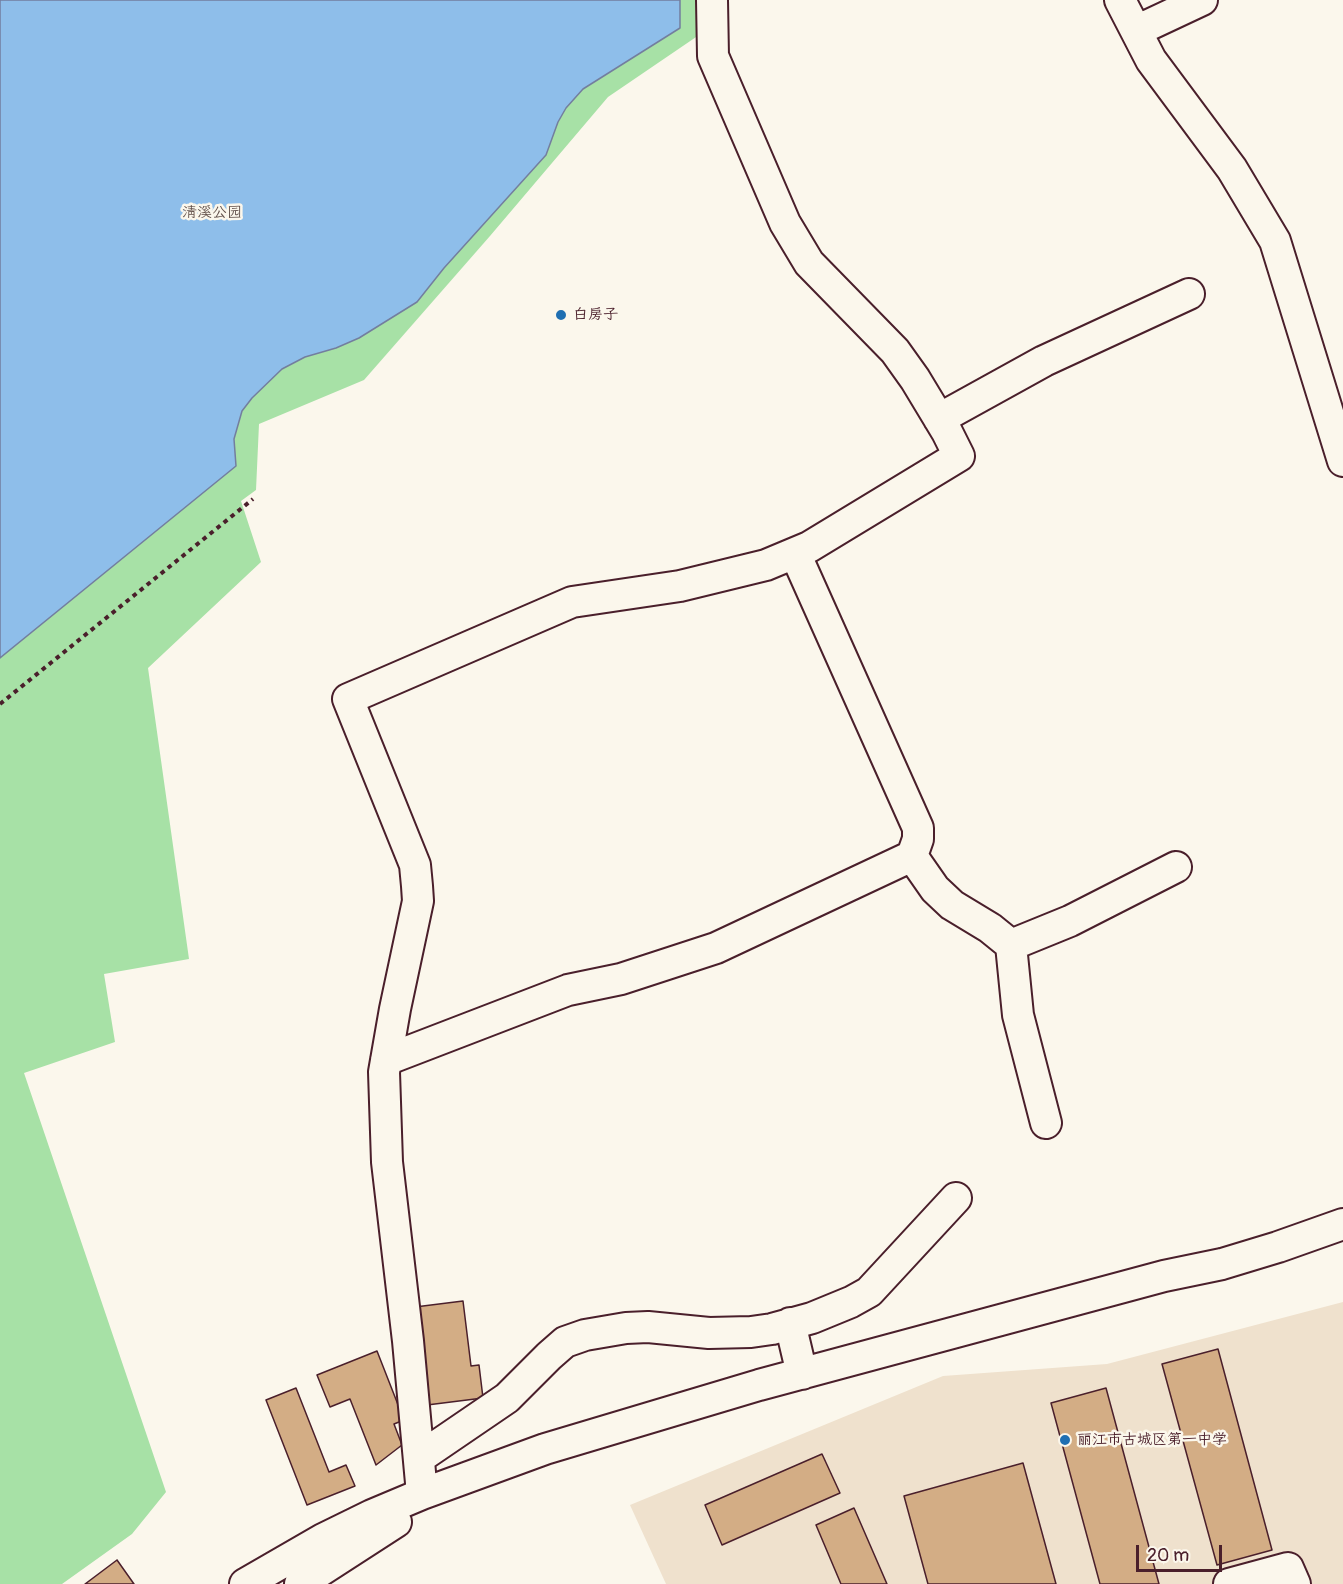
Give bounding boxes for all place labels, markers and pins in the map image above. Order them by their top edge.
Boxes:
place label: 白房子 [573,306,618,324]
marker: 白房子 [554,308,568,322]
place label: 丽江市古城区第一中学 [1077,1431,1227,1449]
marker: 丽江市古城区第一中学 [1058,1433,1072,1447]

